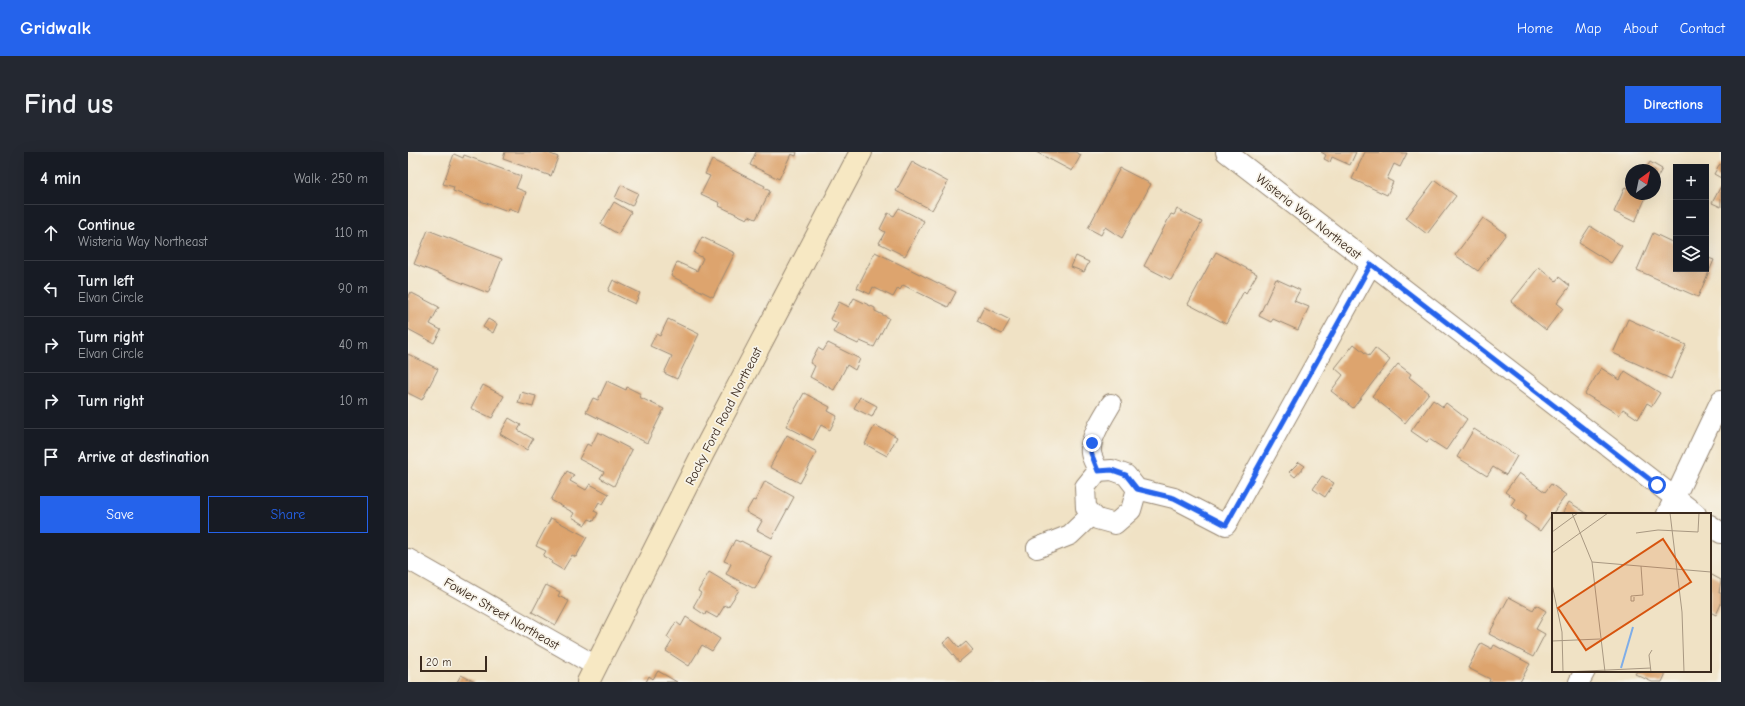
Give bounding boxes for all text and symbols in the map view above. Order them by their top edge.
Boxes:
text: Gridwalk [20,17,91,39]
text: Home [1517,20,1553,37]
text: Map [1575,20,1601,37]
text: About [1623,20,1658,37]
text: Contact [1680,20,1725,37]
button: Directions [1625,86,1721,123]
text: Find us [24,88,113,120]
north arrow [1625,164,1661,200]
map controls [1673,164,1709,272]
button: + [1673,164,1709,200]
text: 4 min [40,169,81,188]
text: Walk · 250 m [294,171,368,186]
street label: Wisteria Way Northeast [1253,171,1365,263]
button: − [1673,200,1709,236]
text: Continue [78,216,135,234]
icon: ahead [40,222,62,244]
text: 110 m [335,225,368,240]
text: Wisteria Way Northeast [78,234,208,249]
button: layers [1673,236,1709,272]
text: Turn left [78,272,134,290]
icon: left [40,278,62,300]
text: 90 m [338,281,368,296]
text: Elvan Circle [78,290,143,305]
text: Turn right [78,328,144,346]
icon: right [40,334,62,356]
text: 40 m [339,337,368,352]
street label: Rocky Ford Road Northeast [682,344,765,488]
text: Elvan Circle [78,346,143,361]
icon: right [40,390,62,412]
text: Turn right [78,392,144,410]
text: 10 m [340,393,368,408]
route end [1083,434,1101,452]
icon: arrive [40,446,62,468]
text: Arrive at destination [78,448,209,466]
route start [1648,476,1666,494]
button: Save [40,496,200,533]
button: Share [208,496,368,533]
inset map [1552,513,1711,672]
street label: Fowler Street Northeast [441,574,563,653]
scale bar [420,654,487,673]
text: 20 m [426,656,451,669]

